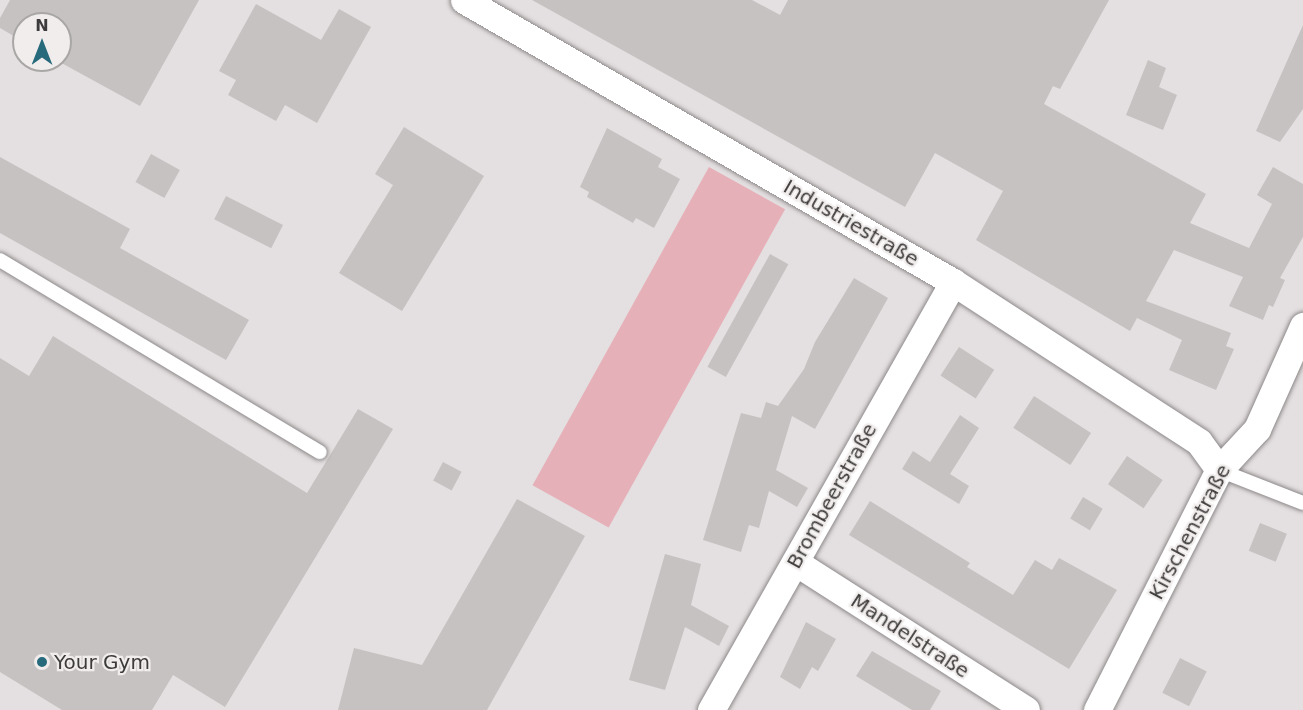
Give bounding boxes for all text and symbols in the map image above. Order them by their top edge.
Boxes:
north arrow [12,12,72,72]
text: N [35,16,49,35]
street label: Industriestraße [779,175,923,271]
street label: Brombeerstraße [782,419,882,573]
street label: Kirschenstraße [1144,460,1236,604]
street label: Mandelstraße [846,589,974,683]
place label: Your Gym [54,650,150,674]
marker: Your Gym [35,655,49,669]

